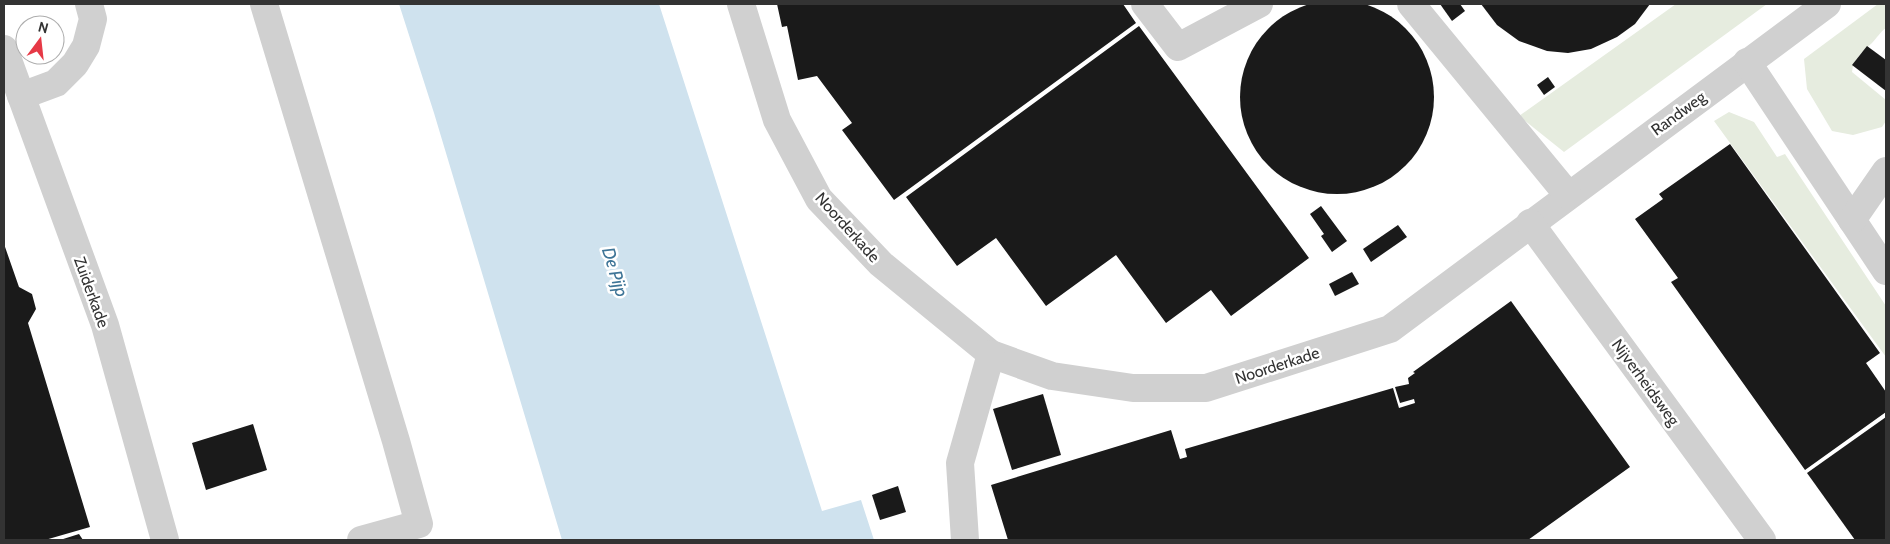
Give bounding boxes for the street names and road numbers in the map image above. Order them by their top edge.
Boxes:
street label: Randweg [1647,87,1710,140]
street label: Noorderkade [811,188,884,266]
street label: Zuiderkade [70,254,113,330]
street label: Nijverheidsweg [1608,335,1684,430]
street label: Noorderkade [1233,343,1322,388]

